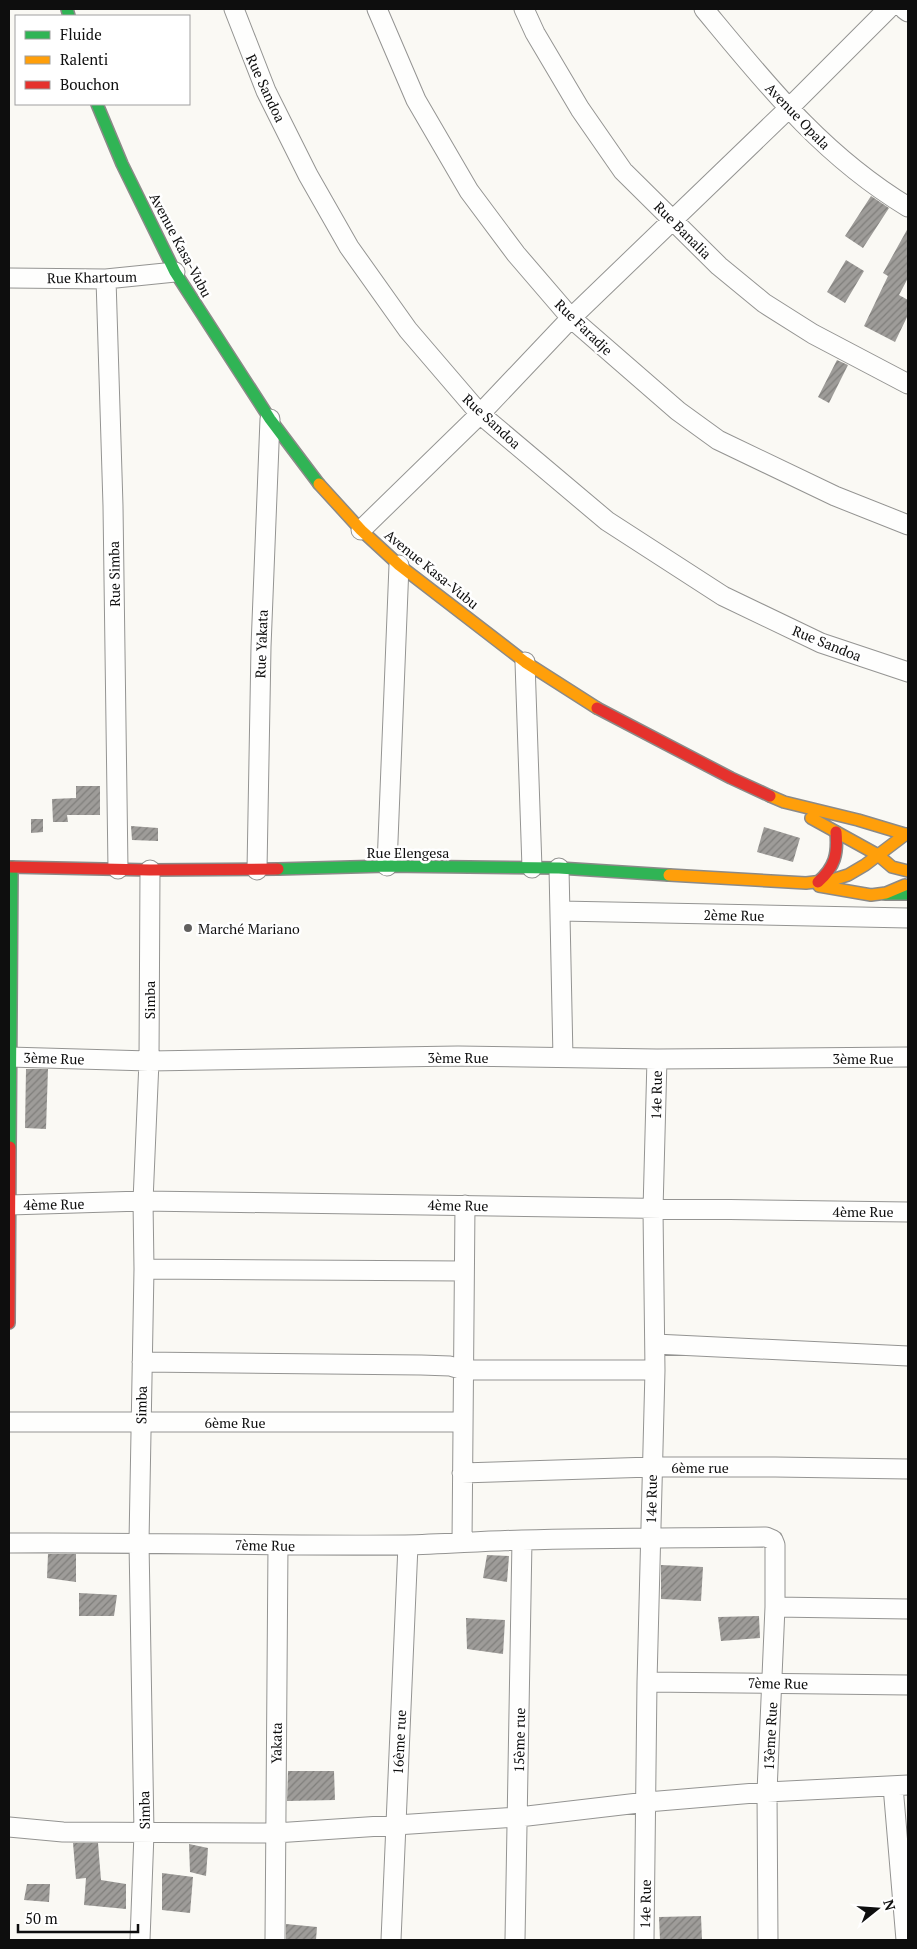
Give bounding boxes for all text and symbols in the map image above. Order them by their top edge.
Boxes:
legend [15,15,190,105]
text: Fluide [60,24,102,44]
text: Ralenti [60,49,108,69]
street label: Rue Sandoa [242,51,290,125]
text: Bouchon [60,74,119,94]
street label: Avenue Opala [761,79,835,153]
street label: Avenue Kasa-Vubu [145,189,217,301]
street label: Rue Banalia [650,197,716,263]
street label: Rue Khartoum [47,267,137,287]
street label: Rue Faradje [551,295,617,359]
street label: Rue Sandoa [459,389,525,453]
street label: Avenue Kasa-Vubu [381,525,483,613]
street label: Rue Simba [104,541,124,607]
street label: Rue Yakata [250,609,272,679]
street label: Rue Sandoa [790,621,864,665]
street label: Rue Elengesa [367,843,449,862]
street label: 2ème Rue [703,905,765,925]
place label: Marché Mariano [198,919,300,938]
marker: Marché Mariano [182,922,194,934]
street label: Simba [140,981,159,1019]
street label: 3ème Rue [23,1047,85,1069]
street label: 3ème Rue [427,1048,489,1067]
street label: 3ème Rue [832,1049,894,1068]
street label: 14e Rue [646,1070,666,1120]
street label: 4ème Rue [23,1194,85,1214]
street label: 4ème Rue [427,1195,489,1215]
street label: 4ème Rue [832,1202,894,1221]
street label: Simba [131,1386,151,1424]
street label: 6ème Rue [204,1413,266,1432]
street label: 6ème rue [671,1458,729,1477]
street label: 14e Rue [641,1474,661,1524]
street label: 7ème Rue [235,1535,295,1555]
street label: 7ème Rue [748,1673,808,1693]
street label: 13ème Rue [759,1701,781,1771]
street label: 15ème rue [509,1707,529,1773]
street label: 16ème rue [388,1709,410,1775]
street label: Yakata [266,1722,286,1764]
street label: Simba [134,1791,154,1829]
street label: 14e Rue [635,1879,655,1929]
north arrow [852,1884,902,1934]
text: N [879,1897,901,1913]
scale bar [18,1902,138,1934]
text: 50 m [25,1908,58,1928]

